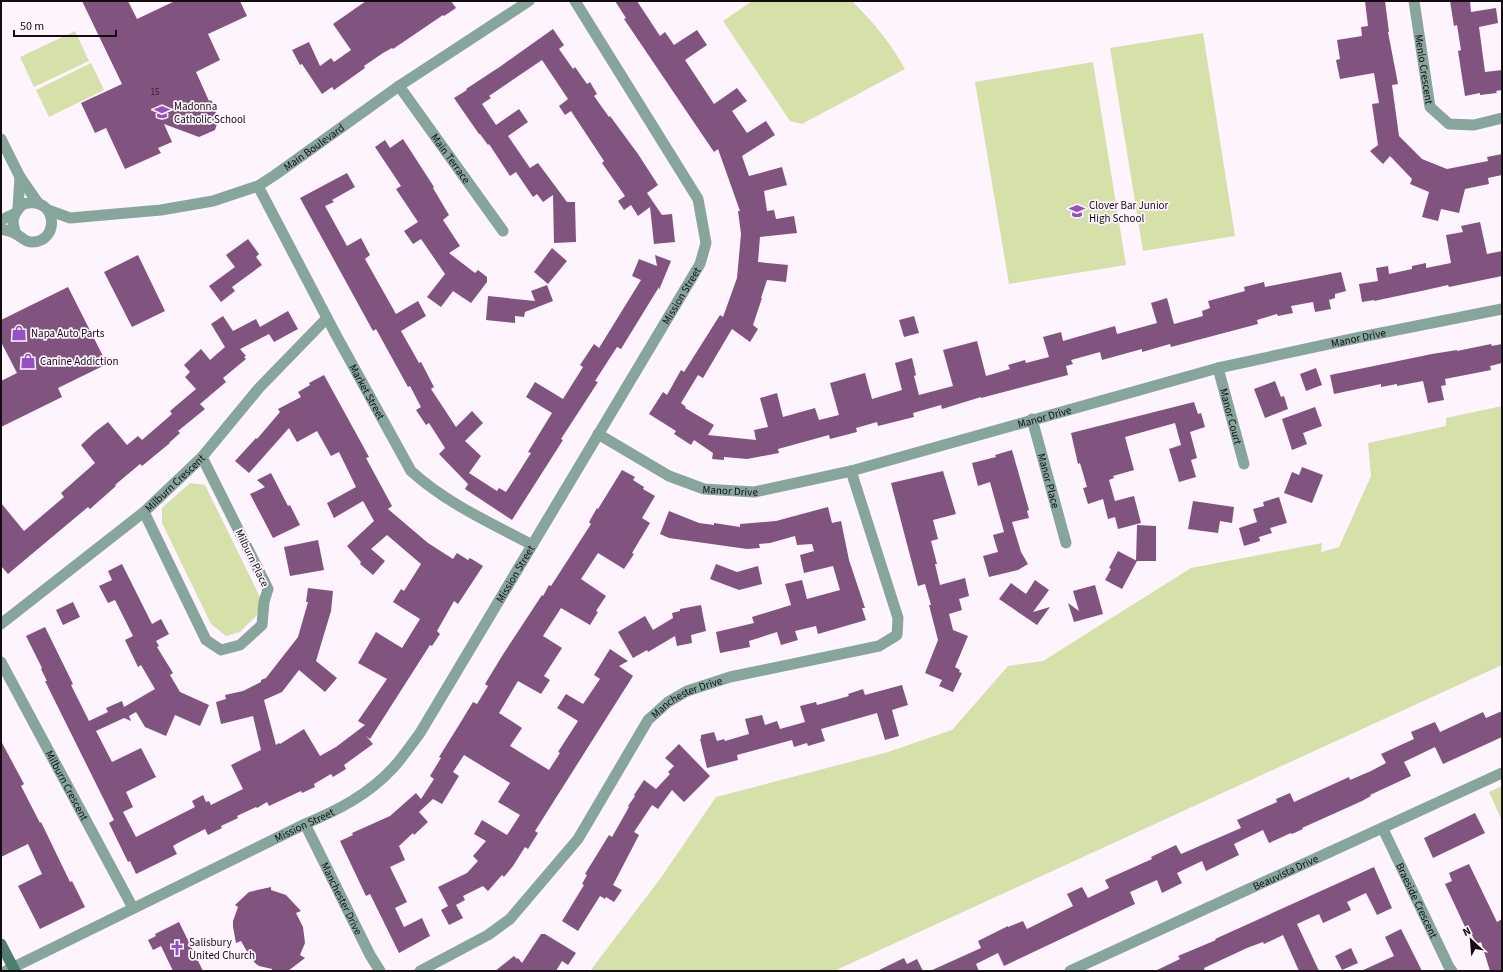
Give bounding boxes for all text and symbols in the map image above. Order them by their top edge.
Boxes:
scale bar [14,12,116,38]
text: 50 m [20,18,44,35]
street label: Menlo Crescent [1412,33,1437,106]
house number: 15 [151,86,160,99]
place label: Madonna Catholic School [174,99,246,127]
school or university icon: Madonna Catholic School [153,103,171,121]
street label: Main Boulevard [280,120,347,174]
street label: Main Terrace [428,130,474,187]
place label: Clover Bar Junior High School [1089,198,1169,226]
school or university icon: Clover Bar Junior High School [1068,202,1086,220]
street label: Mission Street [658,264,704,327]
shop icon: Napa Auto Parts [10,324,28,342]
street label: Manor Drive [1330,325,1388,351]
place label: Napa Auto Parts [31,326,105,341]
shop icon: Canine Addiction [19,352,37,370]
place label: Canine Addiction [40,354,118,369]
street label: Market Street [346,361,389,423]
street label: Manor Court [1216,387,1246,446]
street label: Manor Drive [1016,402,1074,431]
street label: Milburn Crescent [141,450,208,515]
street label: Manor Place [1034,452,1064,510]
street label: Manor Drive [702,481,760,500]
street label: Milburn Place [232,527,273,590]
street label: Mission Street [492,542,538,605]
street label: Manchester Drive [648,672,725,722]
street label: Milburn Crescent [42,748,92,823]
street label: Mission Street [272,804,337,845]
street label: Beauvista Drive [1250,850,1321,894]
street label: Manchester Drive [318,859,366,938]
street label: Braeside Crescent [1393,860,1442,941]
north arrow [1451,920,1491,960]
text: N [1460,923,1473,940]
place label: Salisbury United Church [189,935,255,963]
church icon: Salisbury United Church [168,939,186,957]

